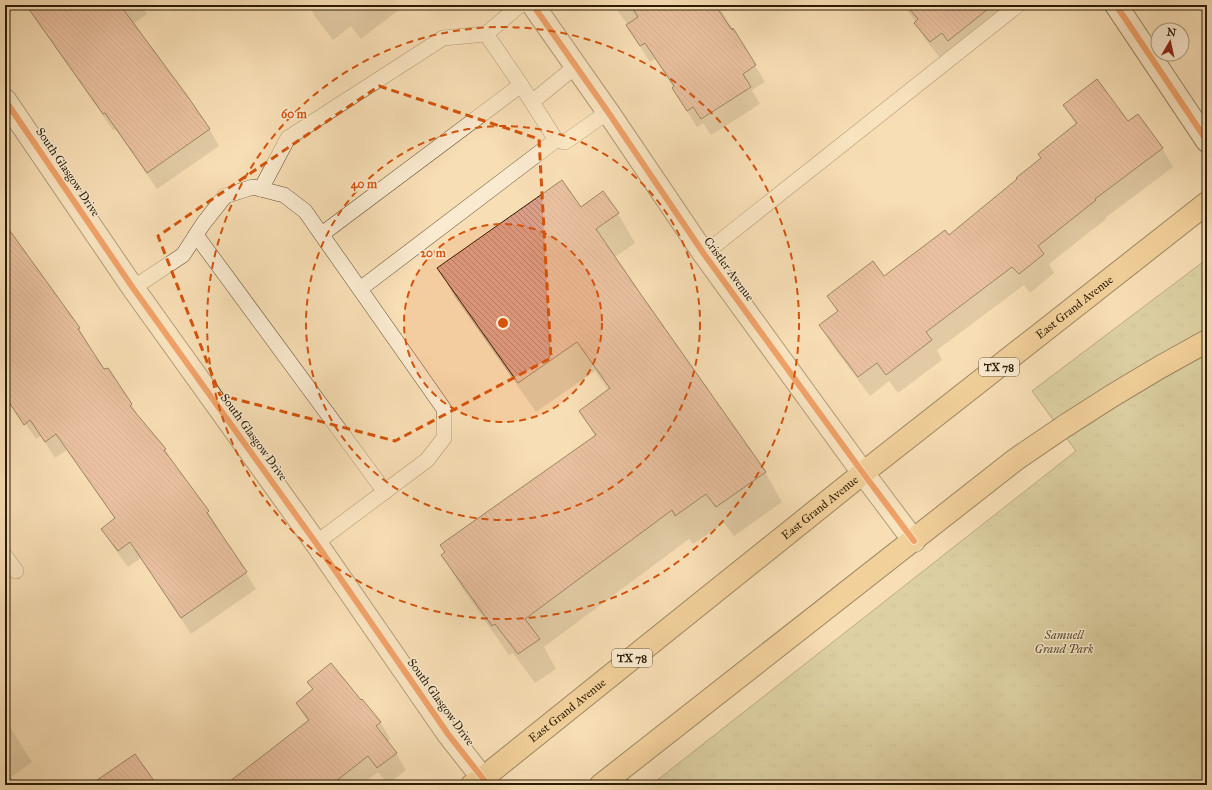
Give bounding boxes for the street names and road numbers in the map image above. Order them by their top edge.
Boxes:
street label: South Glasgow Drive [32,125,103,220]
street label: Cristler Avenue [701,234,757,304]
street label: East Grand Avenue [1033,272,1116,342]
road number: TX 78 [979,358,1019,376]
street label: South Glasgow Drive [217,391,290,484]
street label: East Grand Avenue [779,473,861,543]
road number: TX 78 [612,649,652,667]
street label: South Glasgow Drive [404,656,477,749]
street label: East Grand Avenue [526,675,608,745]

